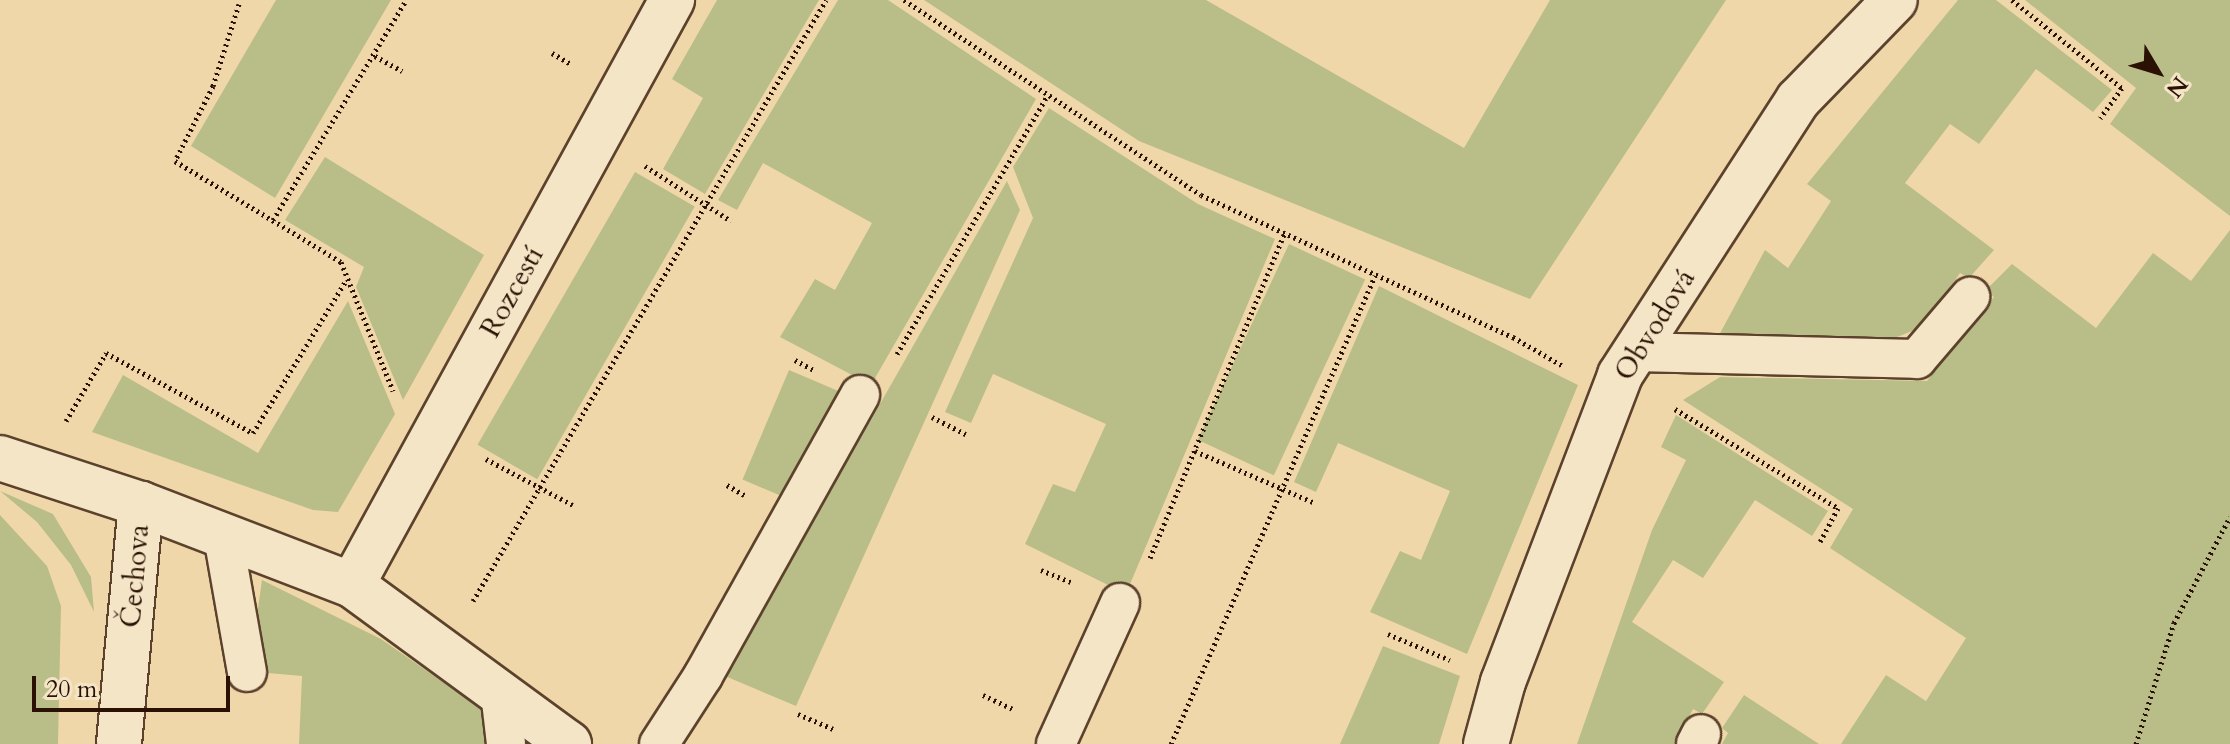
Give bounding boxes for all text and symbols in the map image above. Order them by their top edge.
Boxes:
north arrow [2118,32,2198,112]
text: N [2159,70,2195,104]
street label: Rozcestí [473,241,551,343]
street label: Obvodová [1608,263,1702,387]
street label: Čechova [114,523,156,629]
scale bar [36,660,234,710]
text: 20 m [46,673,97,706]

